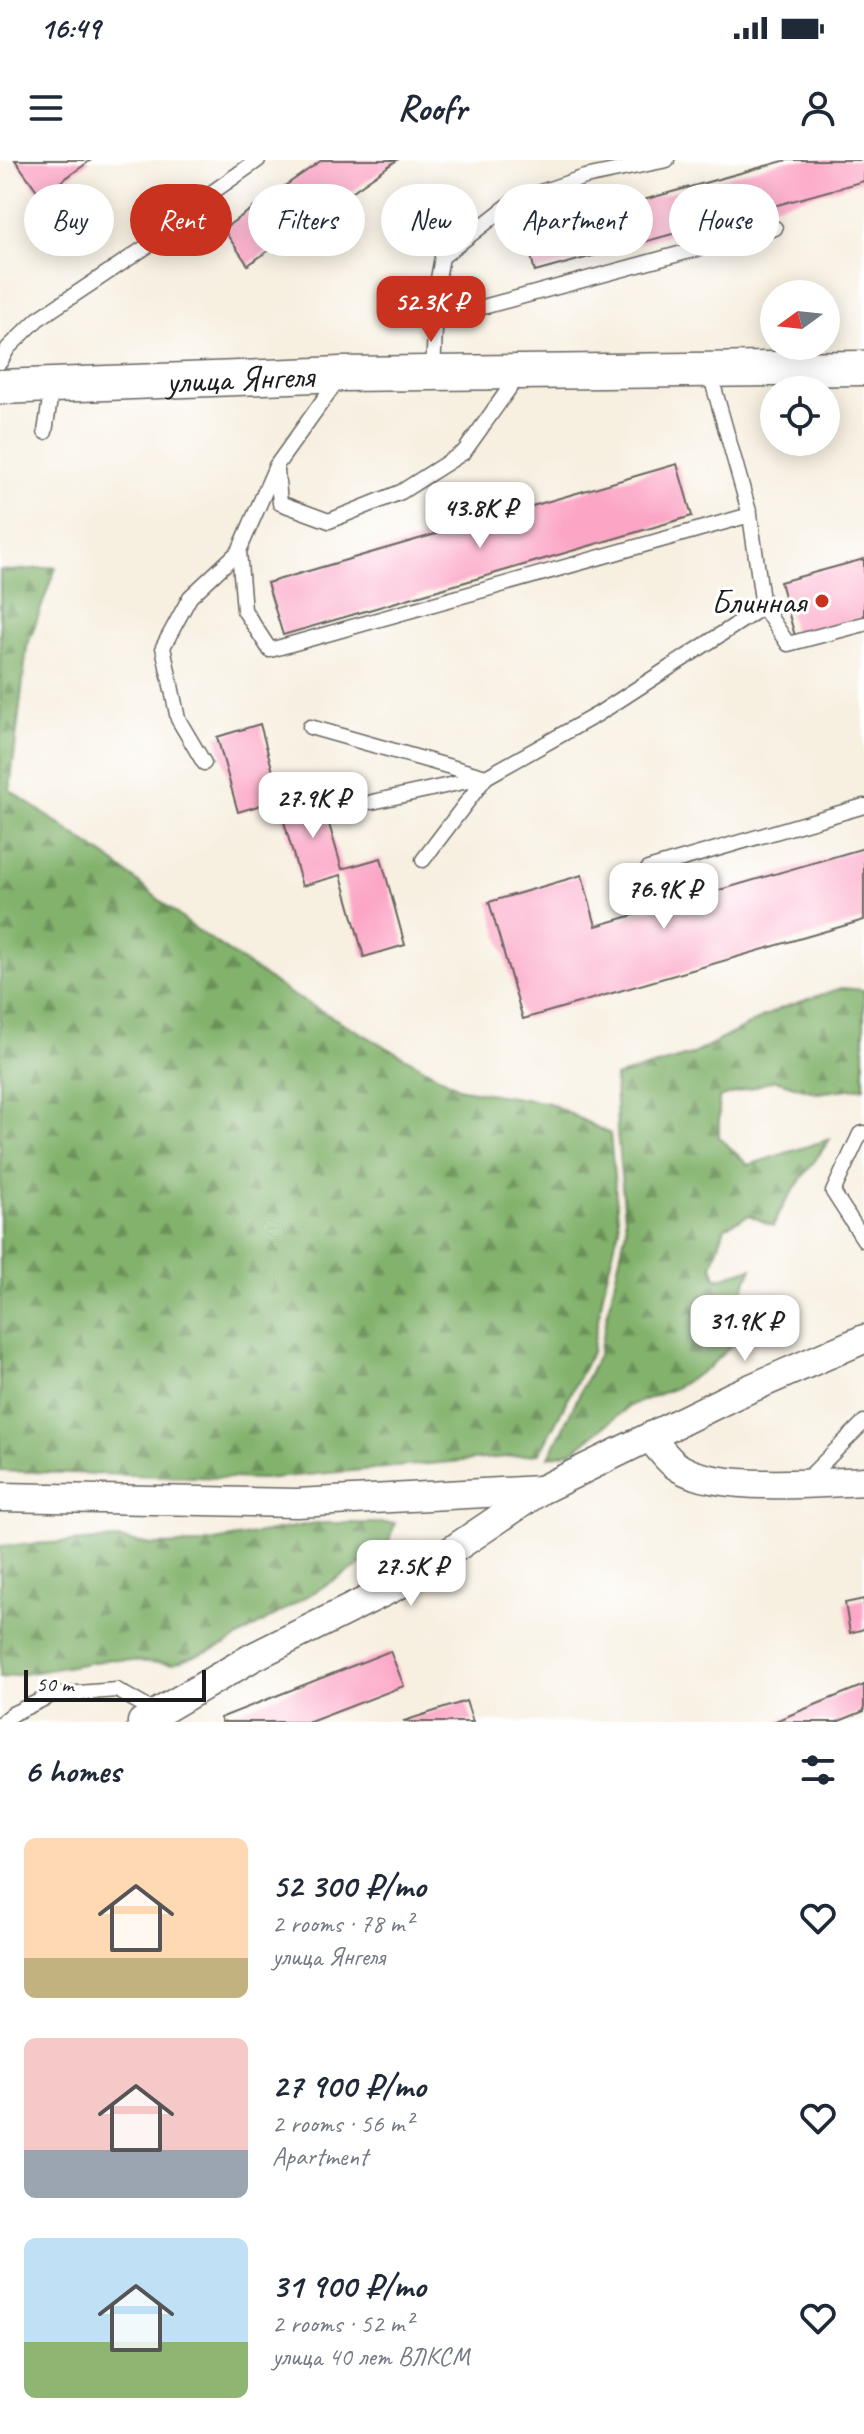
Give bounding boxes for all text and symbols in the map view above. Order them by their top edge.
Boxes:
text: 16:49 [40,9,100,47]
text: Roofr [397,85,467,131]
icon: menu [24,86,68,130]
icon: person [796,86,840,130]
chip: Buy [24,184,114,256]
chip: Rent [130,184,232,256]
chip: Filters [248,184,365,256]
chip: New [381,184,478,256]
chip: Apartment [494,184,653,256]
chip: House [669,184,779,256]
pin: 52.3K ₽ [357,276,505,344]
north arrow [760,280,840,360]
map controls [760,280,840,456]
text: 52.3K ₽ [395,285,467,318]
street label: улица Янгеля [163,354,317,403]
button: locate [760,376,840,456]
pin: 43.8K ₽ [406,482,554,550]
text: 43.8K ₽ [443,491,517,524]
place label: Блинная [711,580,808,623]
marker: Блинная [813,592,831,610]
pin: 27.9K ₽ [239,772,387,840]
text: 27.9K ₽ [277,781,349,814]
pin: 76.9K ₽ [590,863,738,931]
text: 76.9K ₽ [627,872,701,905]
pin: 31.9K ₽ [671,1295,819,1363]
text: 31.9K ₽ [709,1304,781,1337]
pin: 27.5K ₽ [337,1540,485,1608]
text: 27.5K ₽ [375,1549,447,1582]
scale bar [24,1666,206,1702]
text: 50 m [36,1670,73,1698]
icon: filters [796,1748,840,1792]
text: 6 homes [24,1749,121,1792]
text: 52 300 ₽/mo [272,1864,426,1907]
icon: home [88,1870,184,1966]
icon: heart [796,1896,840,1940]
text: 2 rooms · 78 m² [272,1907,413,1940]
text: улица Янгеля [272,1940,385,1973]
text: 27 900 ₽/mo [272,2064,426,2107]
icon: home [88,2070,184,2166]
icon: heart [796,2096,840,2140]
text: 2 rooms · 56 m² [272,2107,413,2140]
text: Apartment [272,2140,368,2173]
text: 31 900 ₽/mo [272,2264,426,2307]
icon: home [88,2270,184,2366]
icon: heart [796,2296,840,2340]
text: 2 rooms · 52 m² [272,2307,413,2340]
text: улица 40 лет ВЛКСМ [272,2340,470,2373]

